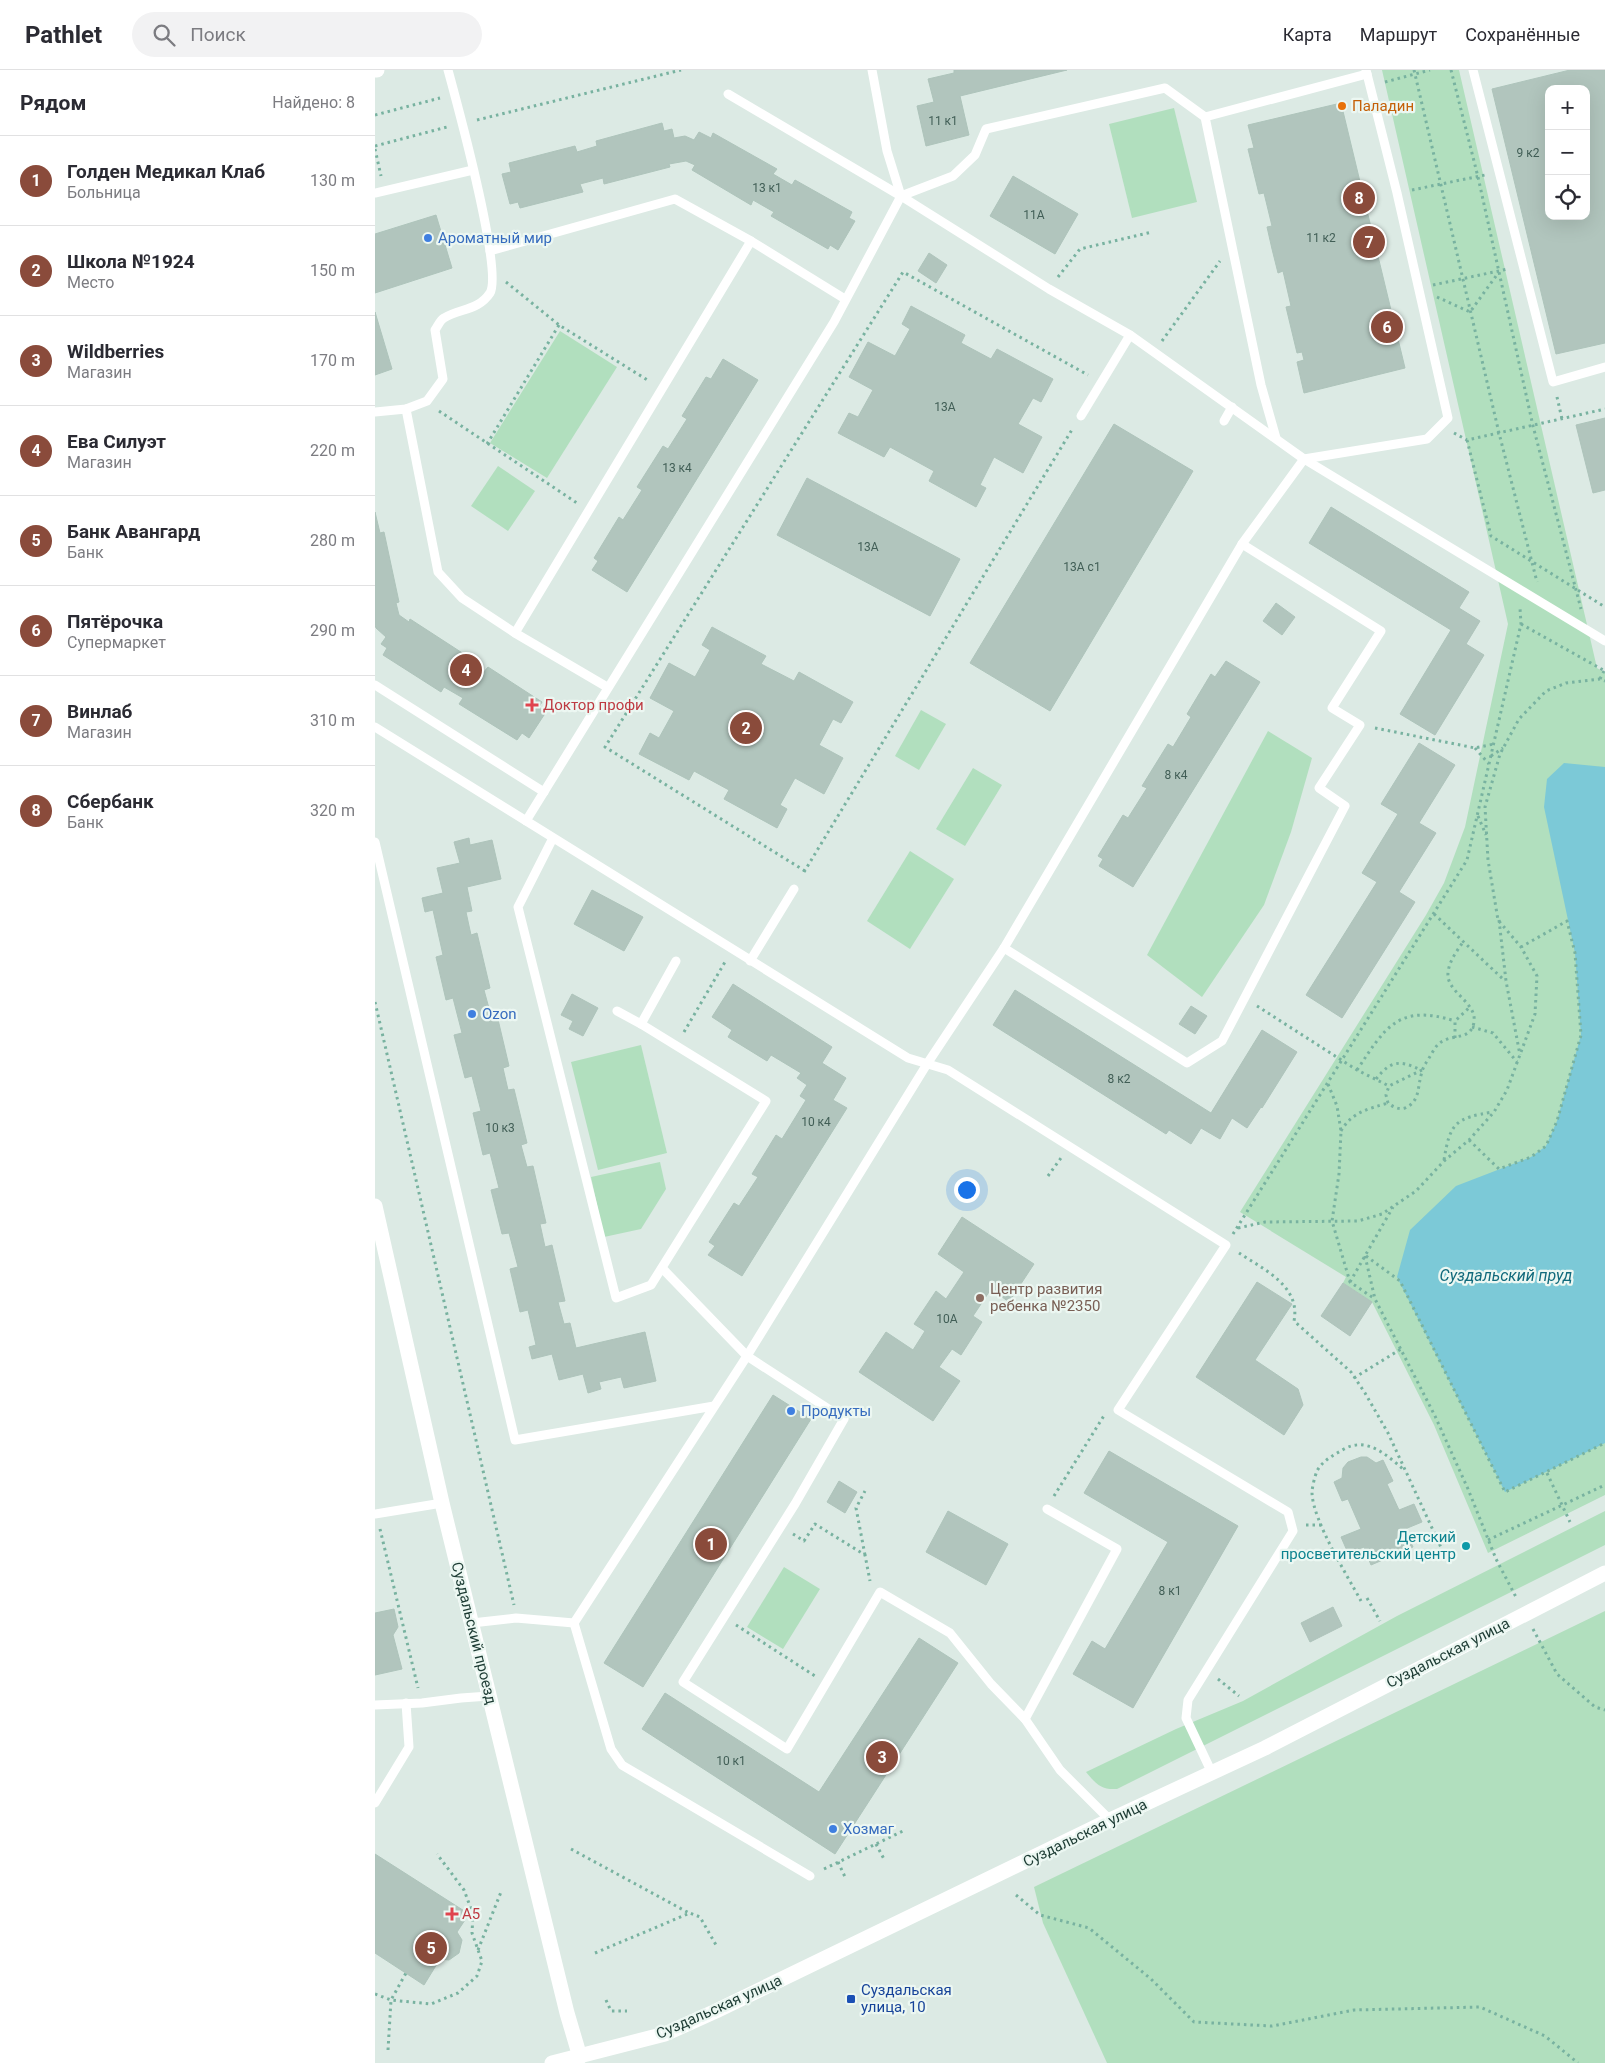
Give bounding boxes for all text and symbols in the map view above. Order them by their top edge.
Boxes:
search box [132,12,482,57]
text: Pathlet [25,21,102,49]
icon: search [150,21,178,49]
text: Поиск [190,23,246,46]
text: Карта [1283,24,1332,45]
text: Маршрут [1360,24,1437,45]
text: Сохранённые [1465,24,1580,45]
map controls [1545,85,1590,220]
button: + [1545,85,1590,130]
text: Рядом [20,91,86,115]
text: Найдено: 8 [272,93,355,112]
place label: Паладин [1352,97,1414,115]
marker: Паладин [1336,100,1348,112]
house number: 11 к1 [928,114,958,128]
button: − [1545,130,1590,175]
house number: 9 к2 [1517,146,1540,160]
text: Голден Медикал Клаб [67,160,265,183]
text: 1 [31,171,41,190]
text: 130 m [310,171,355,190]
button: locate [1545,175,1590,220]
pin: 8 [1343,179,1375,217]
house number: 13 к1 [752,181,782,195]
text: Больница [67,183,141,202]
house number: 11А [1023,208,1045,222]
pin: 7 [1353,223,1385,261]
place label: Ароматный мир [438,229,552,247]
house number: 11 к2 [1306,231,1336,245]
marker: Ароматный мир [422,232,434,244]
text: Школа №1924 [67,250,195,273]
text: 2 [31,261,41,280]
text: 150 m [310,261,355,280]
text: Место [67,273,114,292]
pin: 6 [1371,308,1403,346]
text: Wildberries [67,340,164,363]
text: 3 [31,351,41,370]
text: 170 m [310,351,355,370]
text: Магазин [67,363,132,382]
house number: 13А [934,400,956,414]
text: Ева Силуэт [67,430,166,453]
text: 4 [31,441,41,460]
text: 220 m [310,441,355,460]
text: Магазин [67,453,132,472]
house number: 13 к4 [662,461,692,475]
text: Банк Авангард [67,520,200,543]
text: 5 [31,531,41,550]
text: 280 m [310,531,355,550]
house number: 13А [857,540,879,554]
text: Банк [67,543,104,562]
house number: 13A c1 [1063,560,1101,574]
text: Пятёрочка [67,610,163,633]
text: 6 [31,621,41,640]
text: 290 m [310,621,355,640]
text: Супермаркет [67,633,166,652]
pin: 4 [450,651,482,689]
place label: Доктор профи [543,696,644,714]
marker: Доктор профи [525,698,539,712]
text: Винлаб [67,700,132,723]
pin: 2 [730,709,762,747]
text: 7 [31,711,41,730]
text: 310 m [310,711,355,730]
text: Магазин [67,723,132,742]
house number: 8 к4 [1165,768,1188,782]
text: Сбербанк [67,790,154,813]
text: 8 [31,801,41,820]
text: 320 m [310,801,355,820]
text: Банк [67,813,104,832]
place label: Ozon [482,1005,516,1023]
marker: Ozon [466,1008,478,1020]
house number: 8 к2 [1108,1072,1131,1086]
house number: 10 к4 [801,1115,831,1129]
house number: 10 к3 [485,1121,515,1135]
your location [954,1177,980,1203]
water label: Суздальский пруд [1440,1266,1572,1285]
place label: Центр развития ребенка №2350 [990,1280,1102,1315]
marker: Центр развития ребенка №2350 [974,1292,986,1304]
house number: 10А [936,1312,958,1326]
place label: Продукты [801,1402,871,1420]
marker: Продукты [785,1405,797,1417]
pin: 1 [695,1525,727,1563]
place label: Детский просветительский центр [1281,1528,1456,1563]
marker: Детский просветительский центр [1460,1540,1472,1552]
street label: Суздальский проезд [448,1560,500,1706]
house number: 8 к1 [1159,1584,1181,1598]
street label: Суздальская улица [1383,1614,1513,1692]
pin: 3 [866,1738,898,1776]
house number: 10 к1 [716,1754,746,1768]
street label: Суздальская улица [1020,1795,1150,1871]
place label: Хозмаг [843,1820,895,1838]
marker: Хозмаг [827,1823,839,1835]
place label: А5 [462,1905,480,1923]
marker: А5 [446,1908,458,1920]
pin: 5 [415,1929,447,1967]
street label: Суздальская улица [653,1971,785,2043]
place label: Суздальская улица, 10 [861,1981,952,2016]
marker: Суздальская улица, 10 [845,1993,857,2005]

